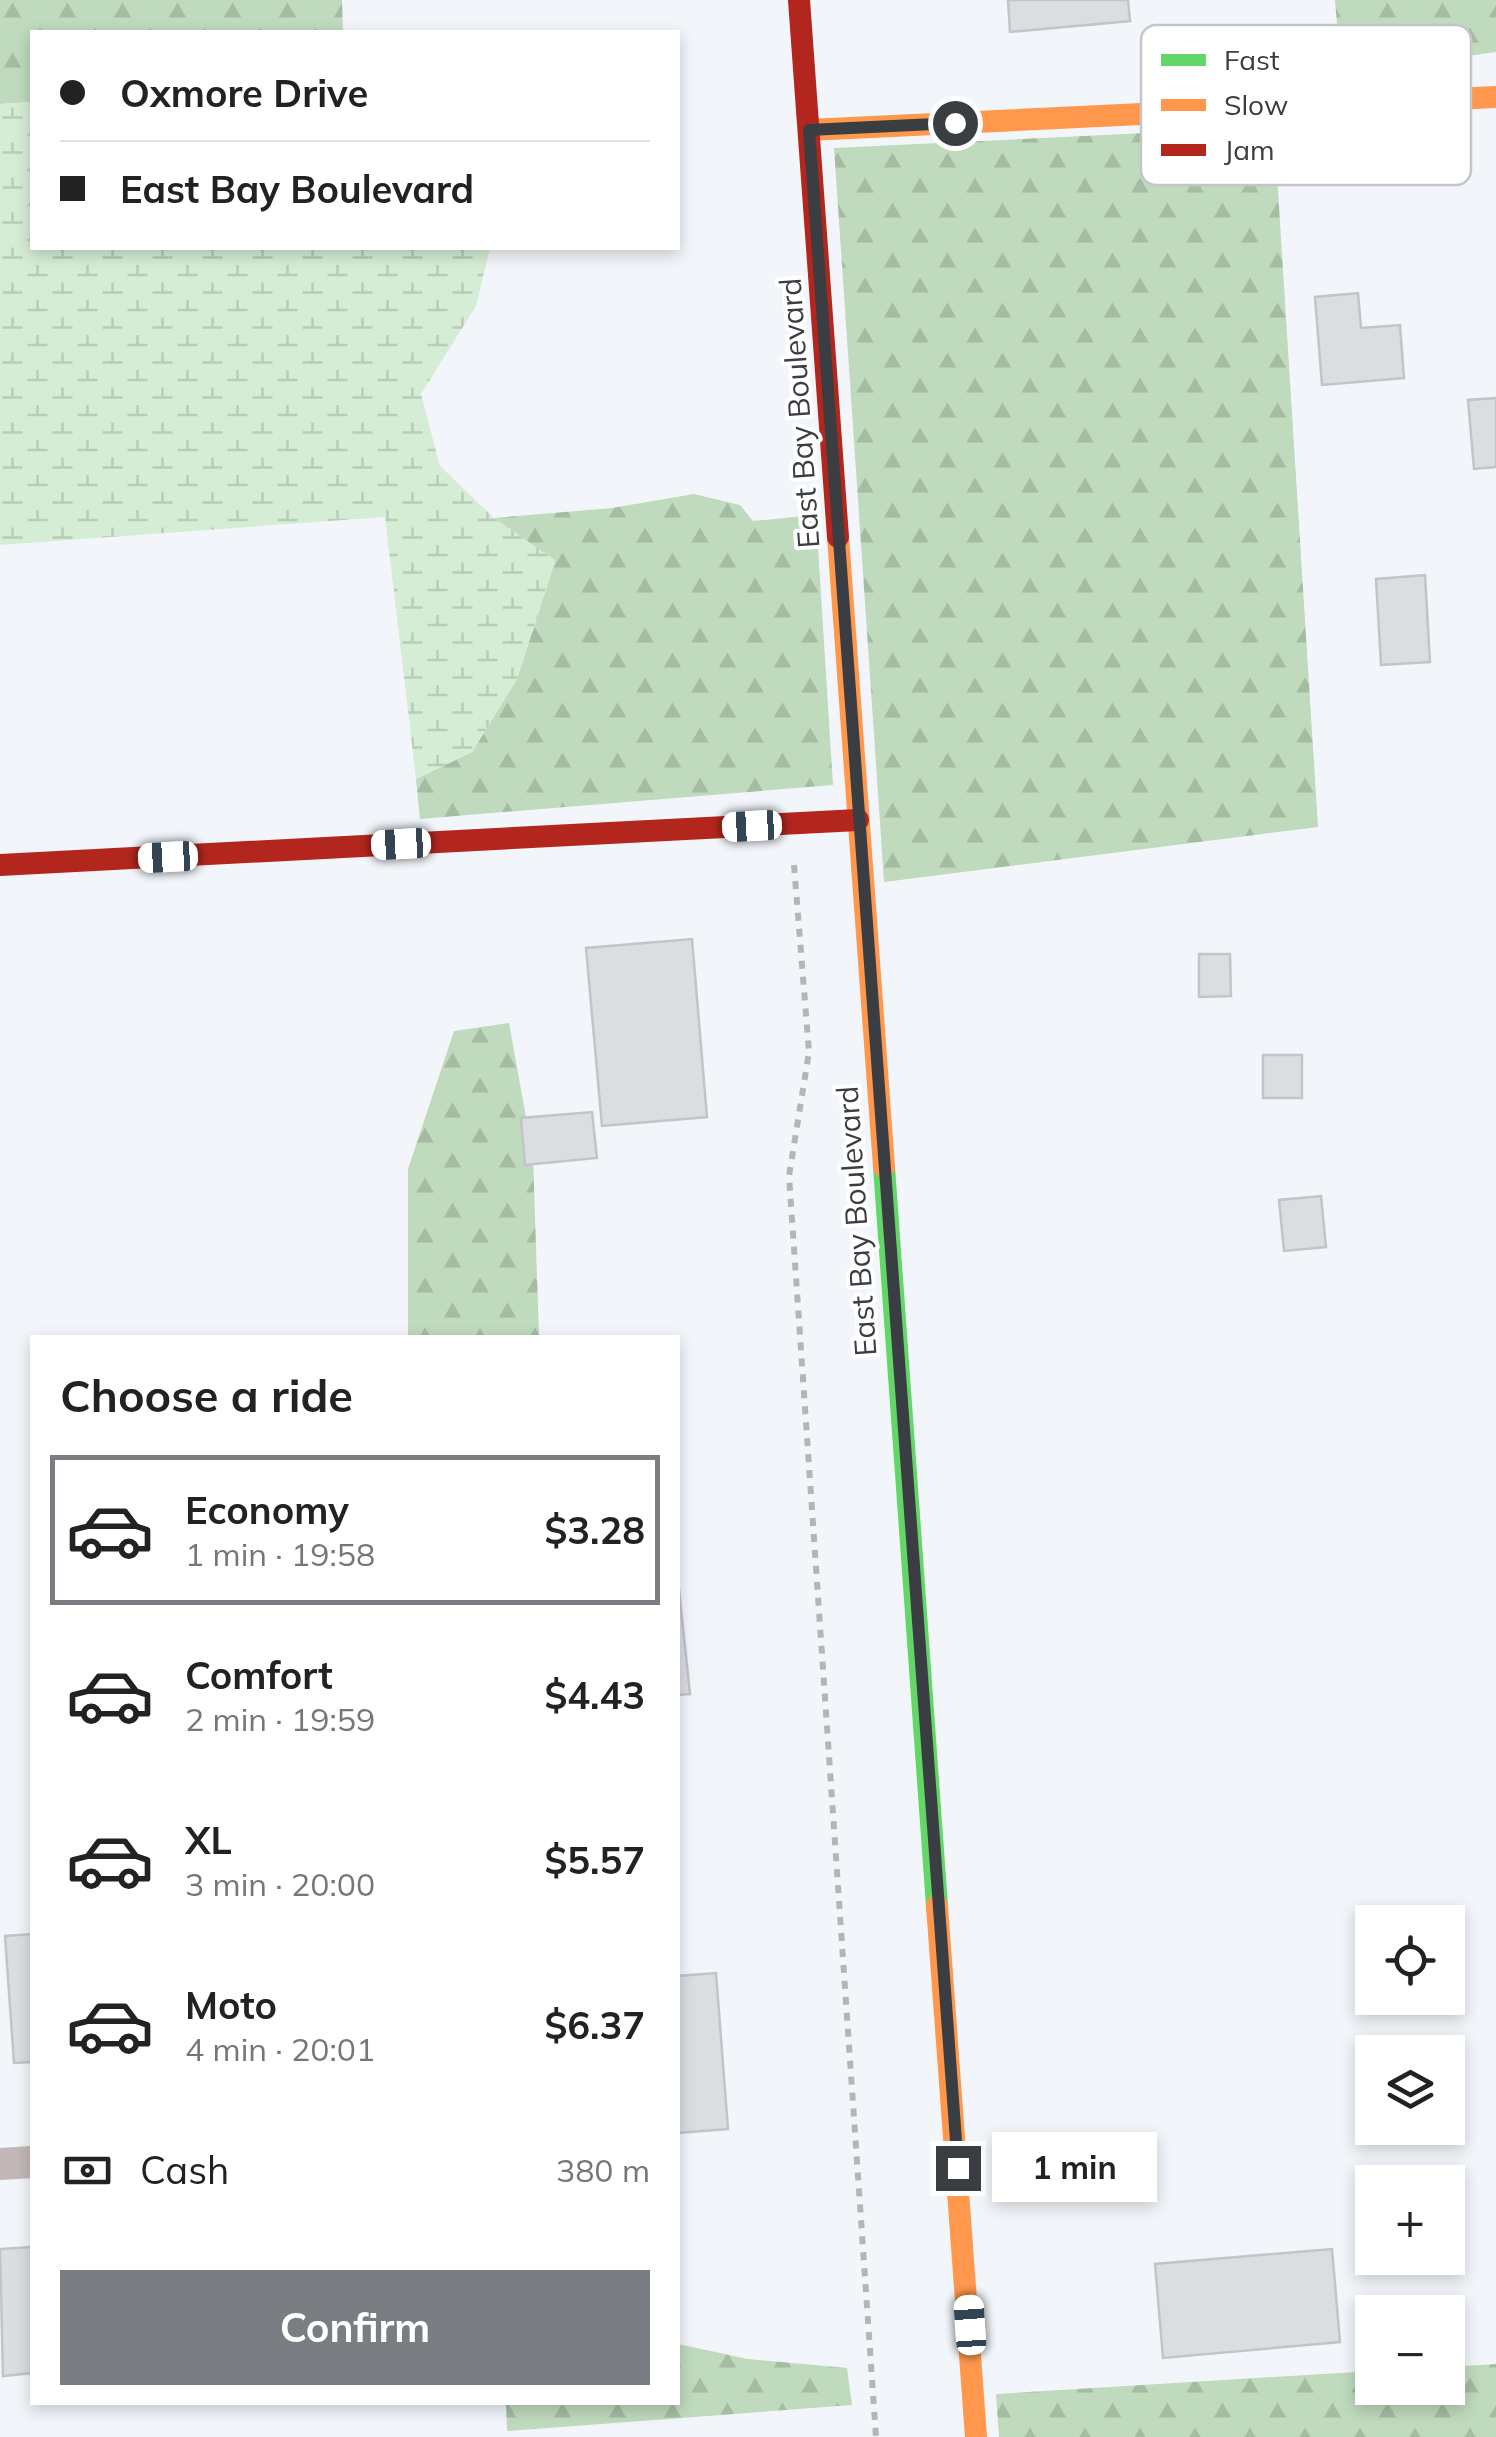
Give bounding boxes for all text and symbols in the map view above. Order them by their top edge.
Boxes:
legend [1141,25,1471,185]
text: Fast [1224,42,1280,77]
text: Oxmore Drive [120,69,368,117]
text: Slow [1224,87,1288,122]
route start [933,101,978,146]
text: Jam [1224,132,1275,167]
text: East Bay Boulevard [120,165,474,213]
street label: East Bay Boulevard [771,277,827,550]
car [721,809,783,843]
car [370,827,432,861]
car [137,840,199,874]
street label: East Bay Boulevard [828,1085,884,1358]
text: Choose a ride [60,1367,353,1423]
icon: car [65,1485,155,1575]
text: Economy [185,1486,349,1534]
text: $3.28 [544,1506,645,1554]
text: 1 min · 19:58 [185,1534,375,1574]
icon: car [65,1650,155,1740]
text: Comfort [185,1651,333,1699]
text: $4.43 [544,1671,645,1719]
text: 2 min · 19:59 [185,1699,375,1739]
icon: car [65,1815,155,1905]
text: XL [185,1816,232,1864]
text: $5.57 [544,1836,645,1884]
text: 3 min · 20:00 [185,1864,375,1904]
map controls [1355,1905,1465,2405]
button: locate [1355,1905,1465,2015]
icon: car [65,1980,155,2070]
text: Moto [185,1981,277,2029]
text: $6.37 [544,2001,645,2049]
text: 4 min · 20:01 [185,2029,375,2069]
button: layers [1355,2035,1465,2145]
callout: 1 min [993,2133,1158,2203]
icon: cash [60,2143,115,2198]
text: Cash [140,2146,229,2194]
route end [936,2146,981,2191]
text: 1 min [1032,2147,1117,2187]
text: 380 m [556,2150,650,2190]
button: + [1355,2165,1465,2275]
button: Confirm [60,2270,650,2385]
car [953,2294,987,2356]
button: − [1355,2295,1465,2405]

